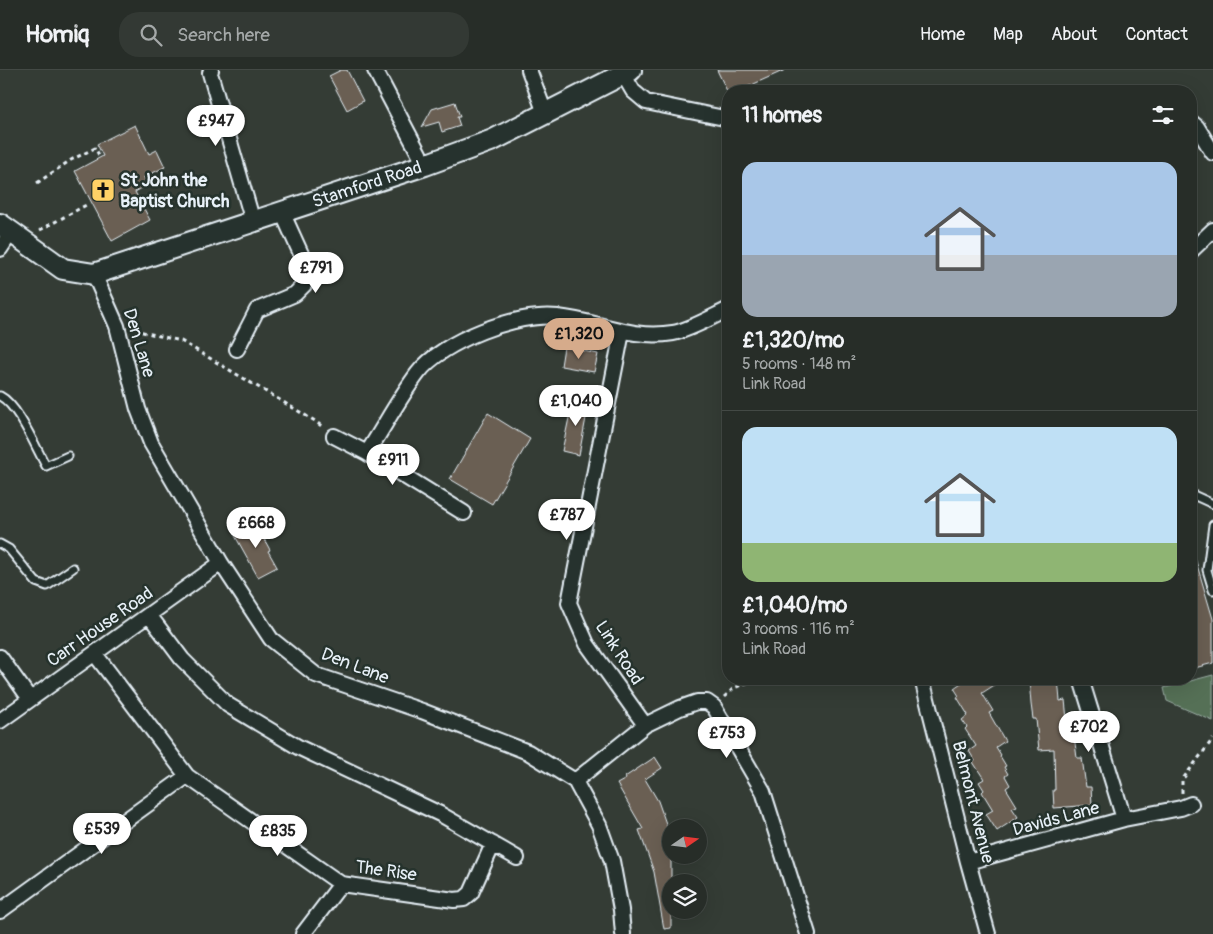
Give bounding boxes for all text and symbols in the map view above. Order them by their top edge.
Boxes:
search box [119,12,469,57]
text: Homiq [25,20,89,49]
icon: search [137,21,165,49]
text: Search here [177,23,270,47]
text: Home [920,23,965,46]
text: Map [993,23,1023,46]
text: About [1051,23,1097,46]
text: Contact [1125,23,1188,46]
icon: filters [1149,101,1177,129]
text: 11 homes [742,102,822,129]
pin: £947 [186,104,246,147]
text: £947 [198,111,234,131]
street label: Stamford Road [309,155,425,213]
place label: St John the Baptist Church [120,169,230,213]
church icon: St John the Baptist Church [90,177,116,203]
icon: home [915,194,1005,284]
pin: £791 [286,252,346,294]
text: £791 [299,258,333,278]
street label: Den Lane [118,306,160,380]
pin: £1,320 [538,318,620,360]
text: £1,320 [554,324,604,344]
text: £1,320/mo [742,327,844,354]
text: 5 rooms · 148 m² [742,354,856,374]
text: Link Road [742,374,806,394]
pin: £1,040 [535,384,617,427]
text: £1,040 [550,391,602,411]
pin: £911 [363,444,423,486]
text: £911 [377,450,409,470]
icon: home [915,460,1005,550]
pin: £787 [537,498,597,541]
text: £787 [549,505,585,525]
pin: £668 [226,506,286,549]
text: £668 [238,513,274,533]
street label: Carr House Road [42,582,158,672]
text: £1,040/mo [742,592,847,619]
street label: Link Road [590,617,648,689]
text: 3 rooms · 116 m² [742,619,855,639]
text: Link Road [742,639,806,659]
street label: Den Lane [318,643,392,689]
pin: £702 [1059,710,1119,753]
pin: £753 [697,716,757,759]
text: £702 [1070,717,1108,737]
text: £753 [709,723,745,743]
street label: Belmont Avenue [947,738,999,866]
street label: Davids Lane [1010,796,1102,842]
pin: £539 [72,812,132,855]
pin: £835 [248,814,308,857]
text: £539 [84,819,120,839]
north arrow [662,819,708,864]
map controls [662,819,707,919]
text: £835 [260,821,296,841]
street label: The Rise [354,855,418,887]
button: layers [662,874,707,919]

